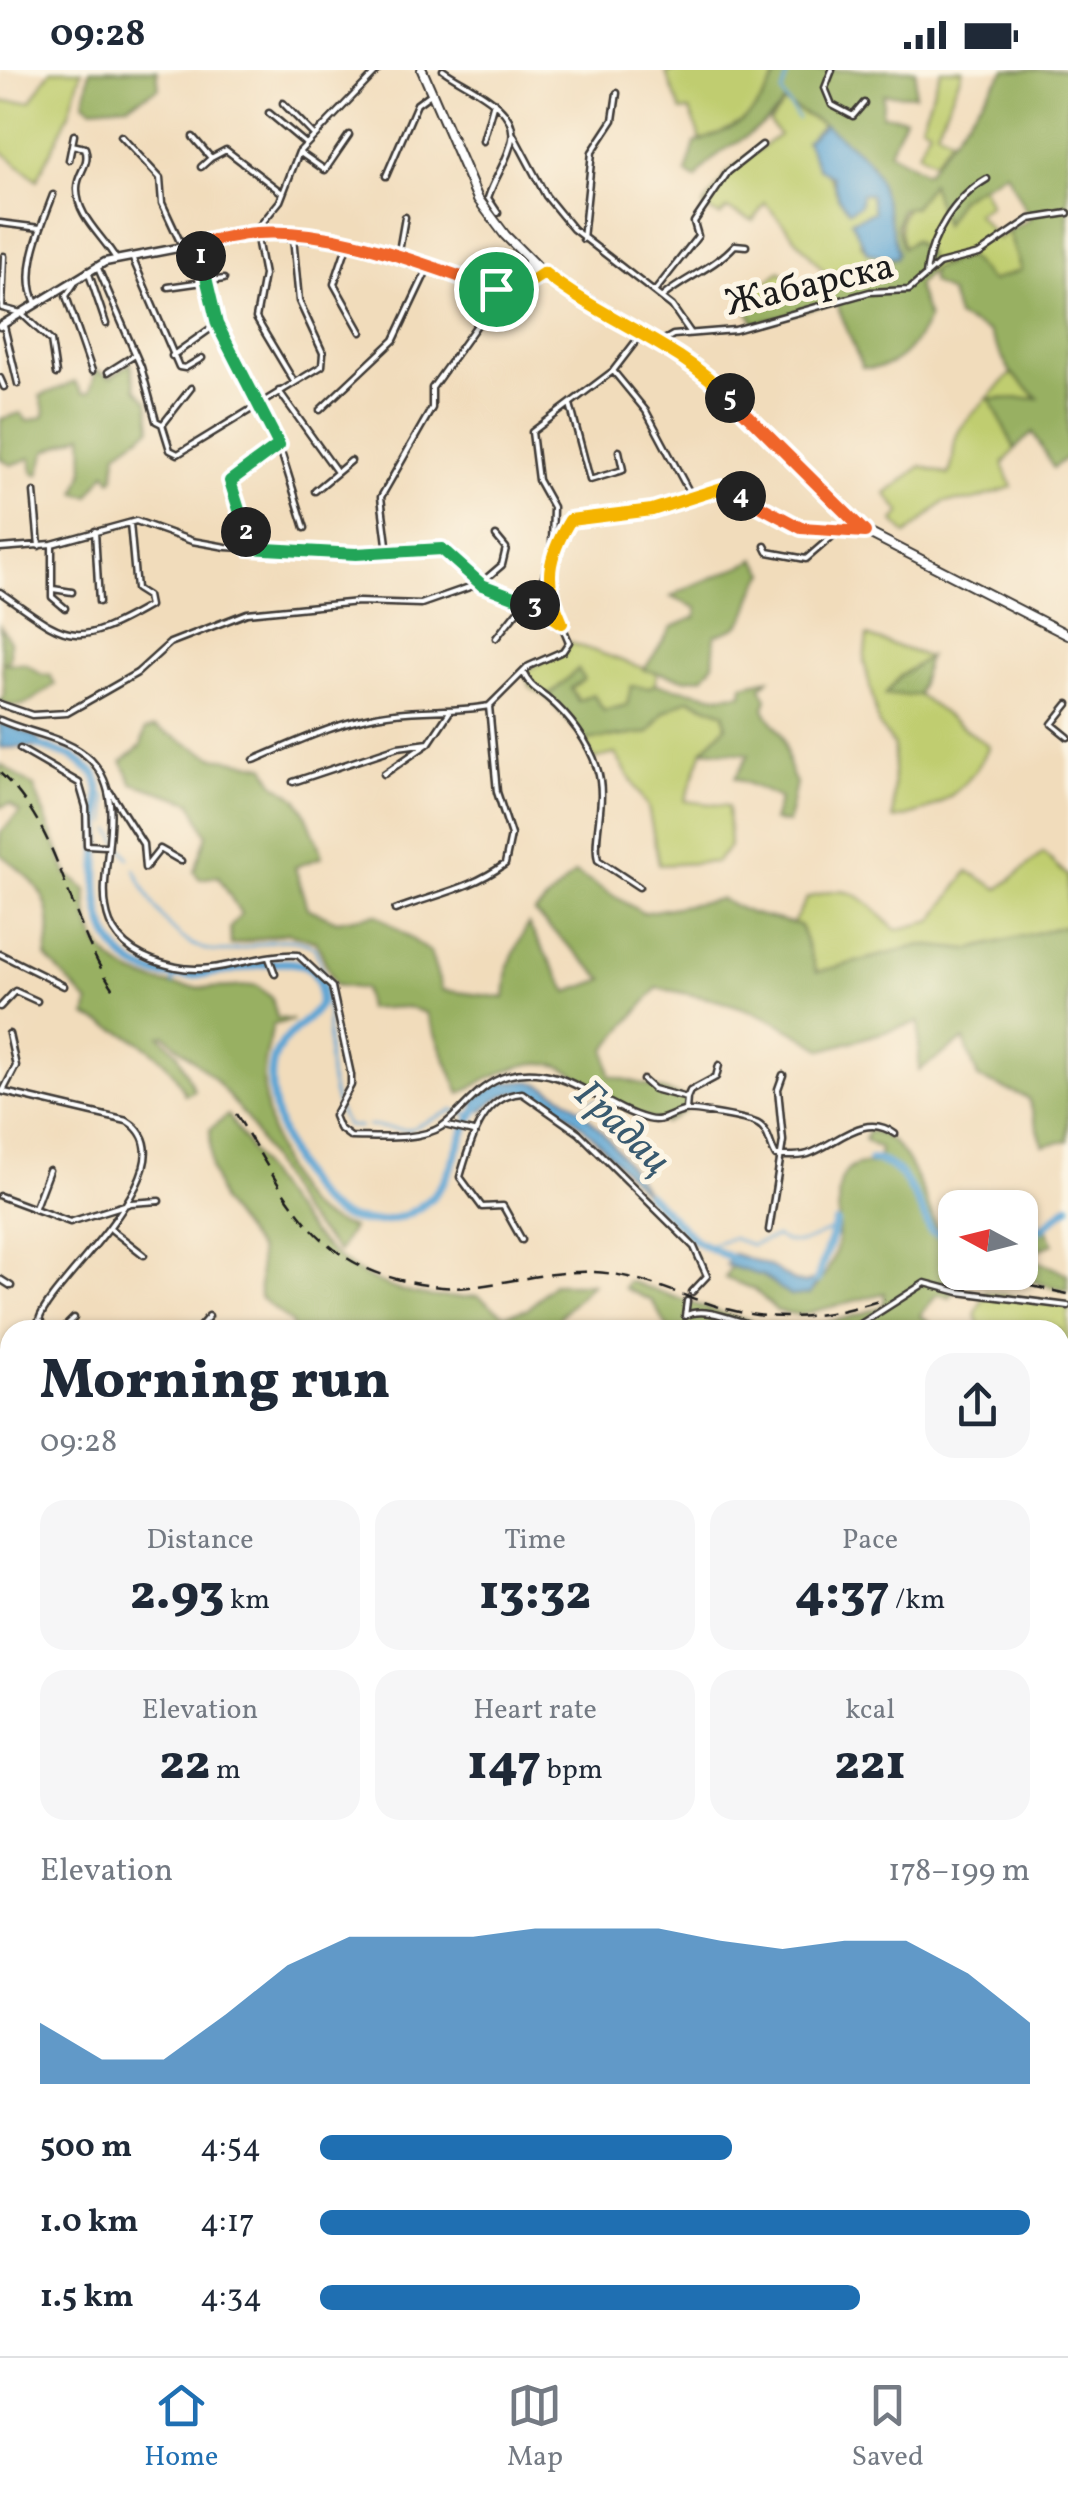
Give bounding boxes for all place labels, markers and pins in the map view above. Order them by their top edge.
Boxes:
pin: 1 [176,231,226,281]
pin [454,247,539,332]
pin: 5 [705,373,755,423]
pin: 4 [716,471,766,521]
pin: 2 [221,507,271,557]
pin: 3 [510,580,560,630]

